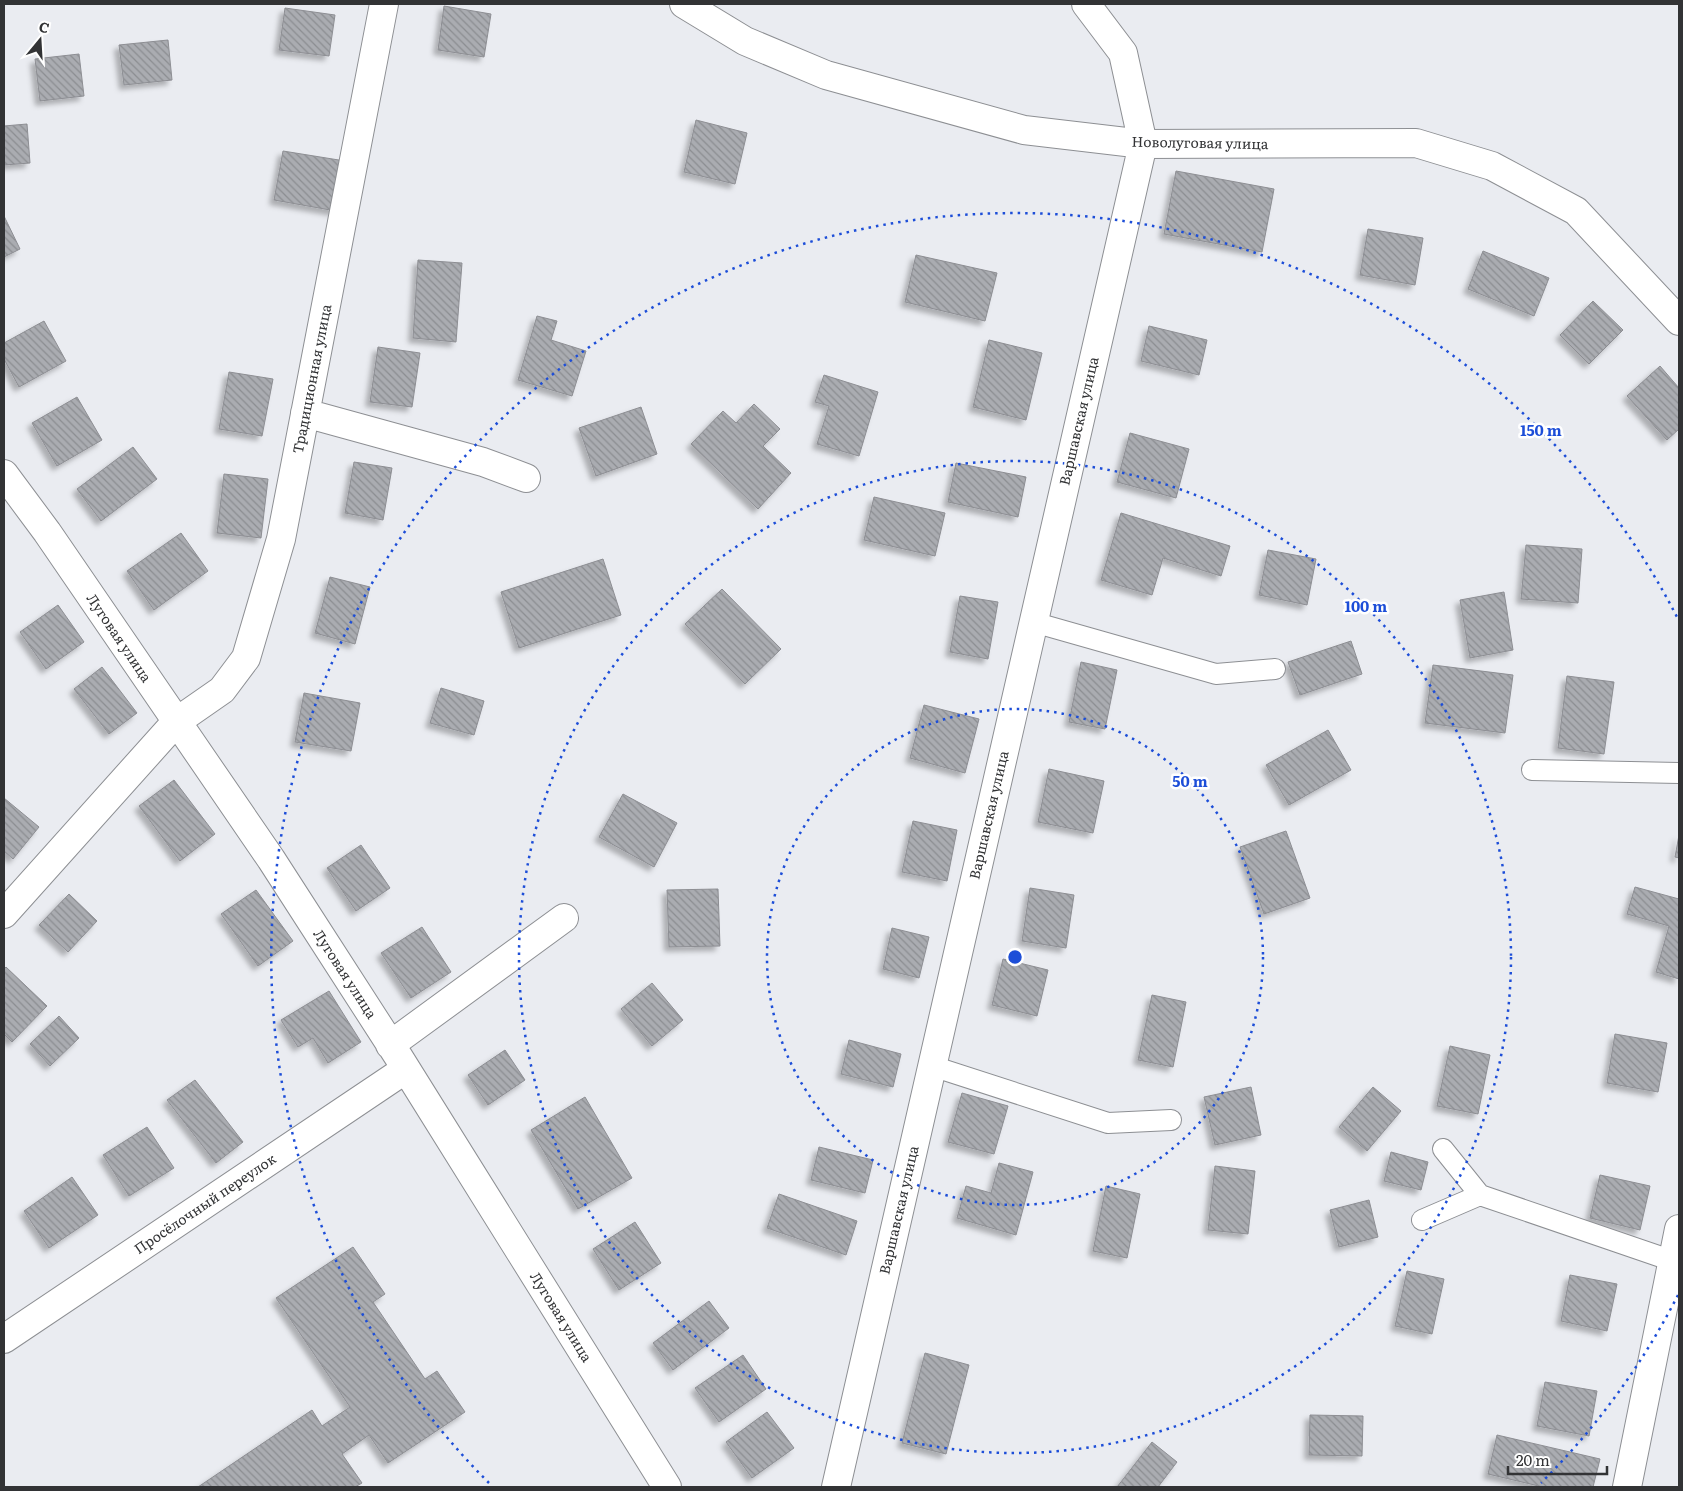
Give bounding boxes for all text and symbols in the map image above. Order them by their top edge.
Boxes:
north arrow [15,15,65,65]
text: С [37,16,52,38]
street label: Новолуговая улица [1131,131,1269,153]
street label: Традиционная улица [287,302,335,455]
street label: Варшавская улица [1053,354,1103,487]
text: 150 m [1520,418,1562,441]
street label: Луговая улица [83,589,157,686]
text: 100 m [1345,594,1387,617]
street label: Варшавская улица [963,748,1013,881]
text: 50 m [1172,769,1208,792]
street label: Луговая улица [309,925,383,1023]
centre of rings [1006,948,1024,966]
street label: Варшавская улица [873,1143,923,1276]
street label: Просёлочный переулок [130,1148,280,1258]
street label: Луговая улица [526,1267,598,1366]
scale bar [1508,1444,1607,1476]
text: 20 m [1516,1448,1550,1471]

